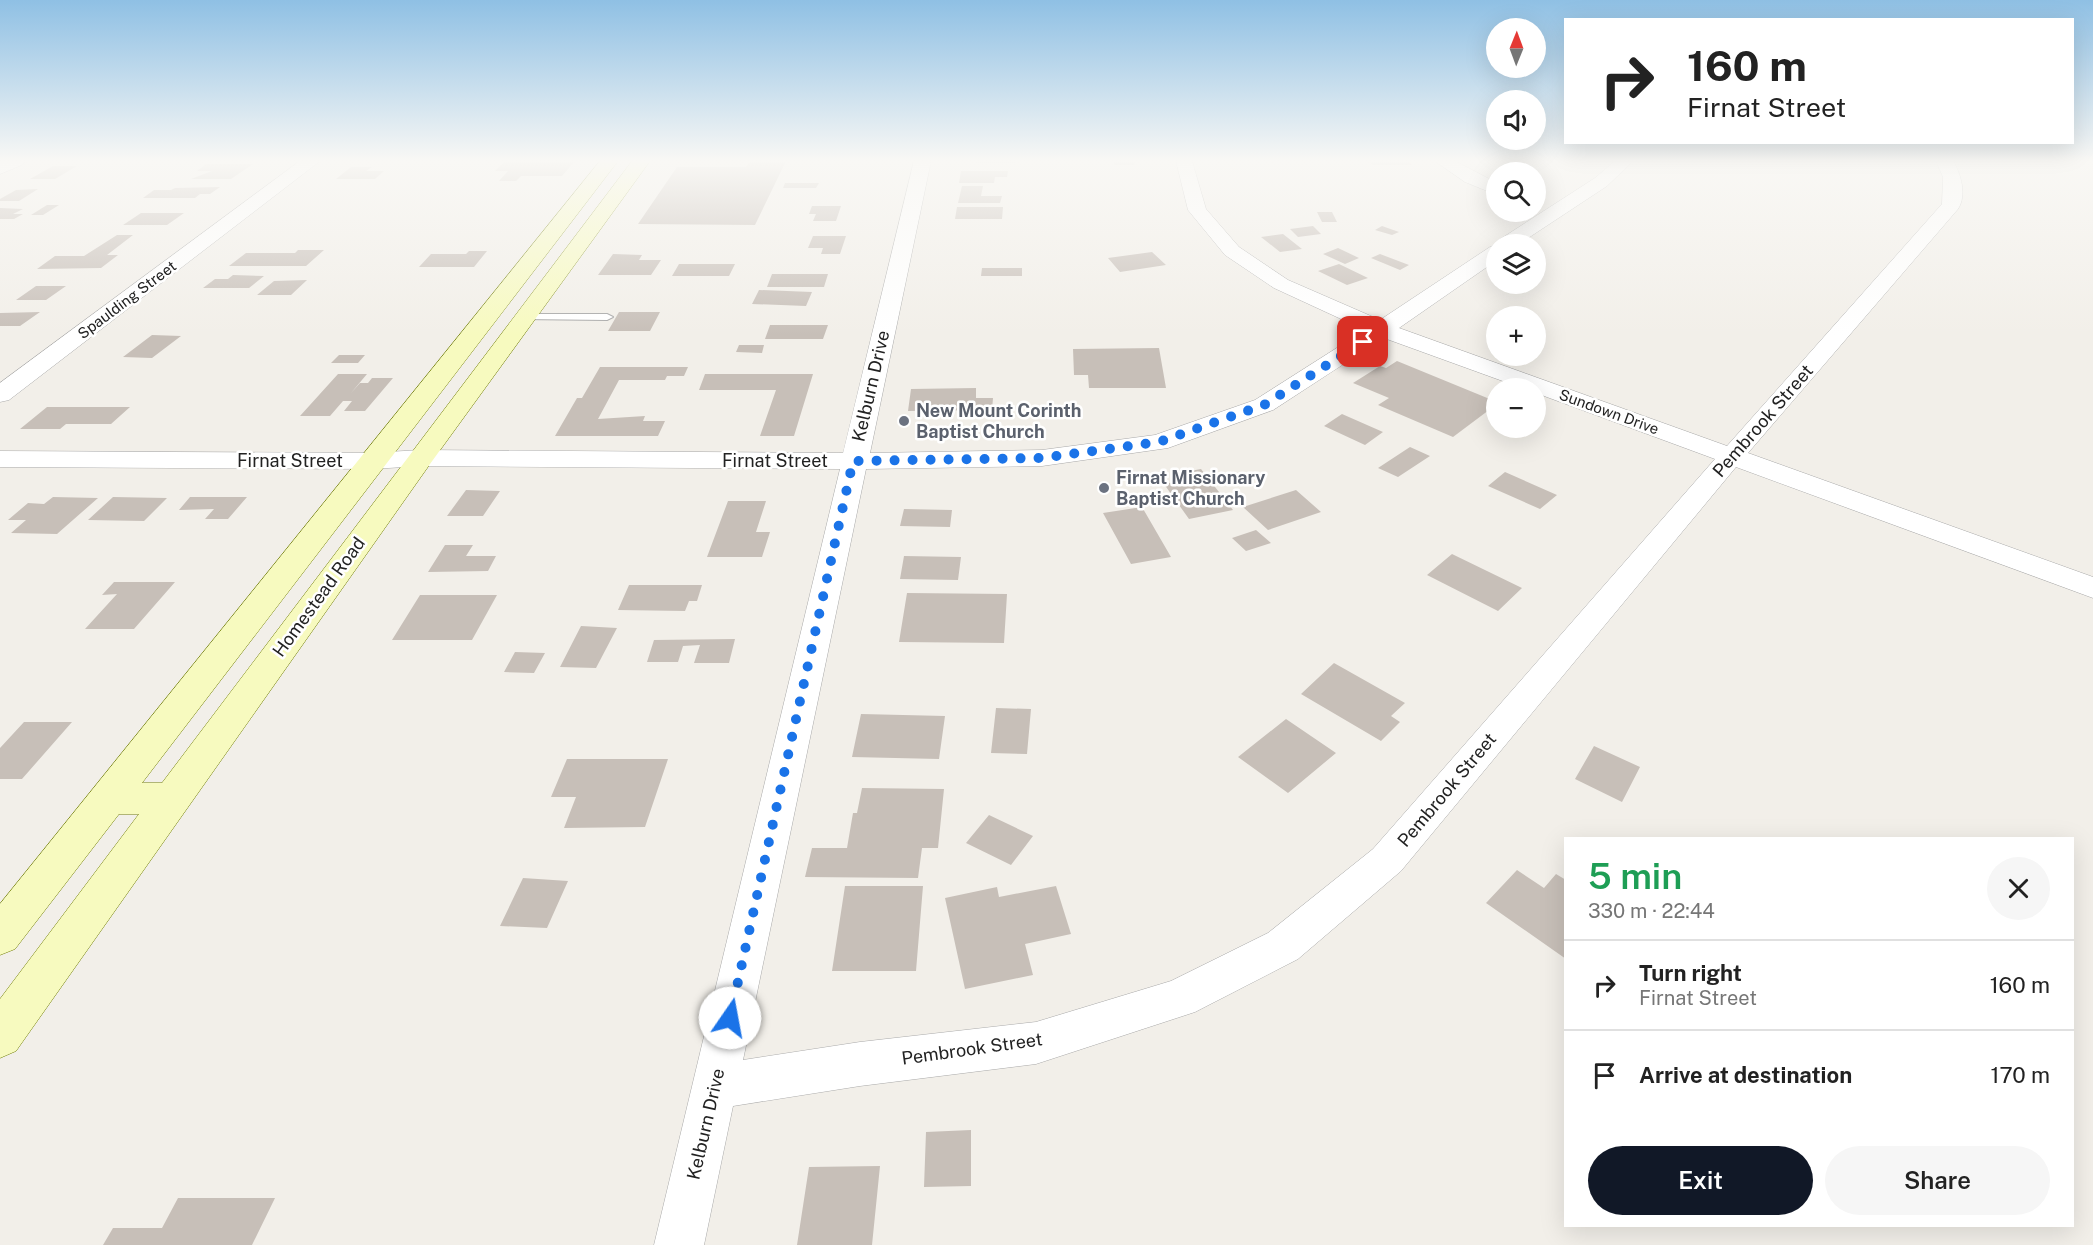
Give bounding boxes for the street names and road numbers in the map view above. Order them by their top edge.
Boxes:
street label: Spaulding Street [74,257,179,342]
street label: Kelburn Drive [848,328,894,444]
street label: Pembrook Street [1708,360,1817,481]
street label: Sundown Drive [1557,386,1661,437]
street label: Firnat Street [237,450,343,471]
street label: Firnat Street [722,450,828,471]
street label: Homestead Road [268,533,369,661]
street label: Pembrook Street [1393,728,1500,851]
street label: Pembrook Street [900,1028,1044,1069]
street label: Kelburn Drive [683,1066,729,1182]

